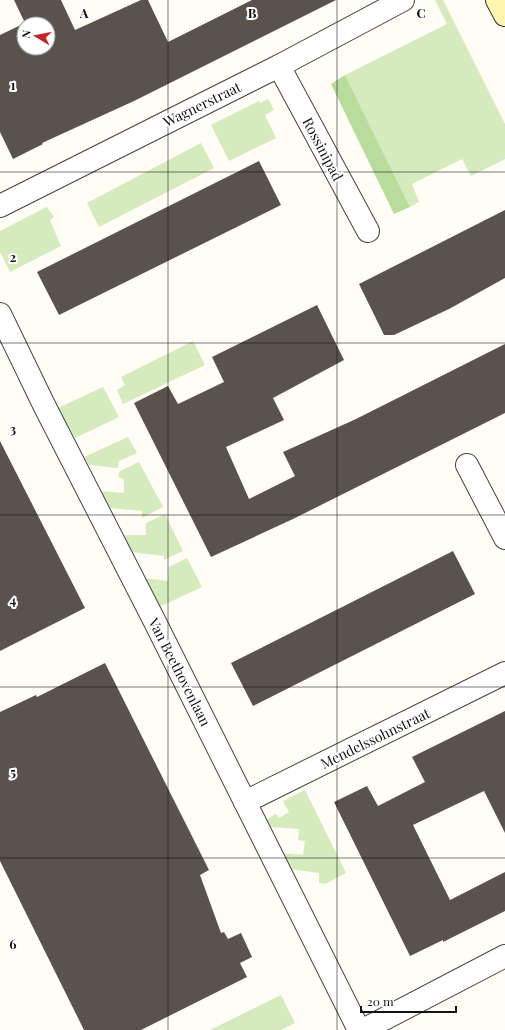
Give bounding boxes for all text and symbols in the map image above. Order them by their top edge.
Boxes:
text: A [79,4,89,21]
text: B [248,4,257,21]
text: C [416,4,426,21]
north arrow [16,16,56,56]
text: N [18,29,34,39]
text: 1 [11,76,16,93]
street label: Wagnerstraat [159,77,245,131]
street label: Rossinipad [298,114,348,184]
text: 2 [10,248,17,265]
text: 3 [10,420,16,437]
text: 4 [10,591,17,608]
street label: Van Beethovenlaan [144,614,216,730]
street label: Mendelssohnstraat [317,703,434,773]
text: 5 [10,763,16,780]
text: 6 [9,935,17,952]
scale bar [361,988,456,1014]
text: 20 m [367,993,394,1009]

